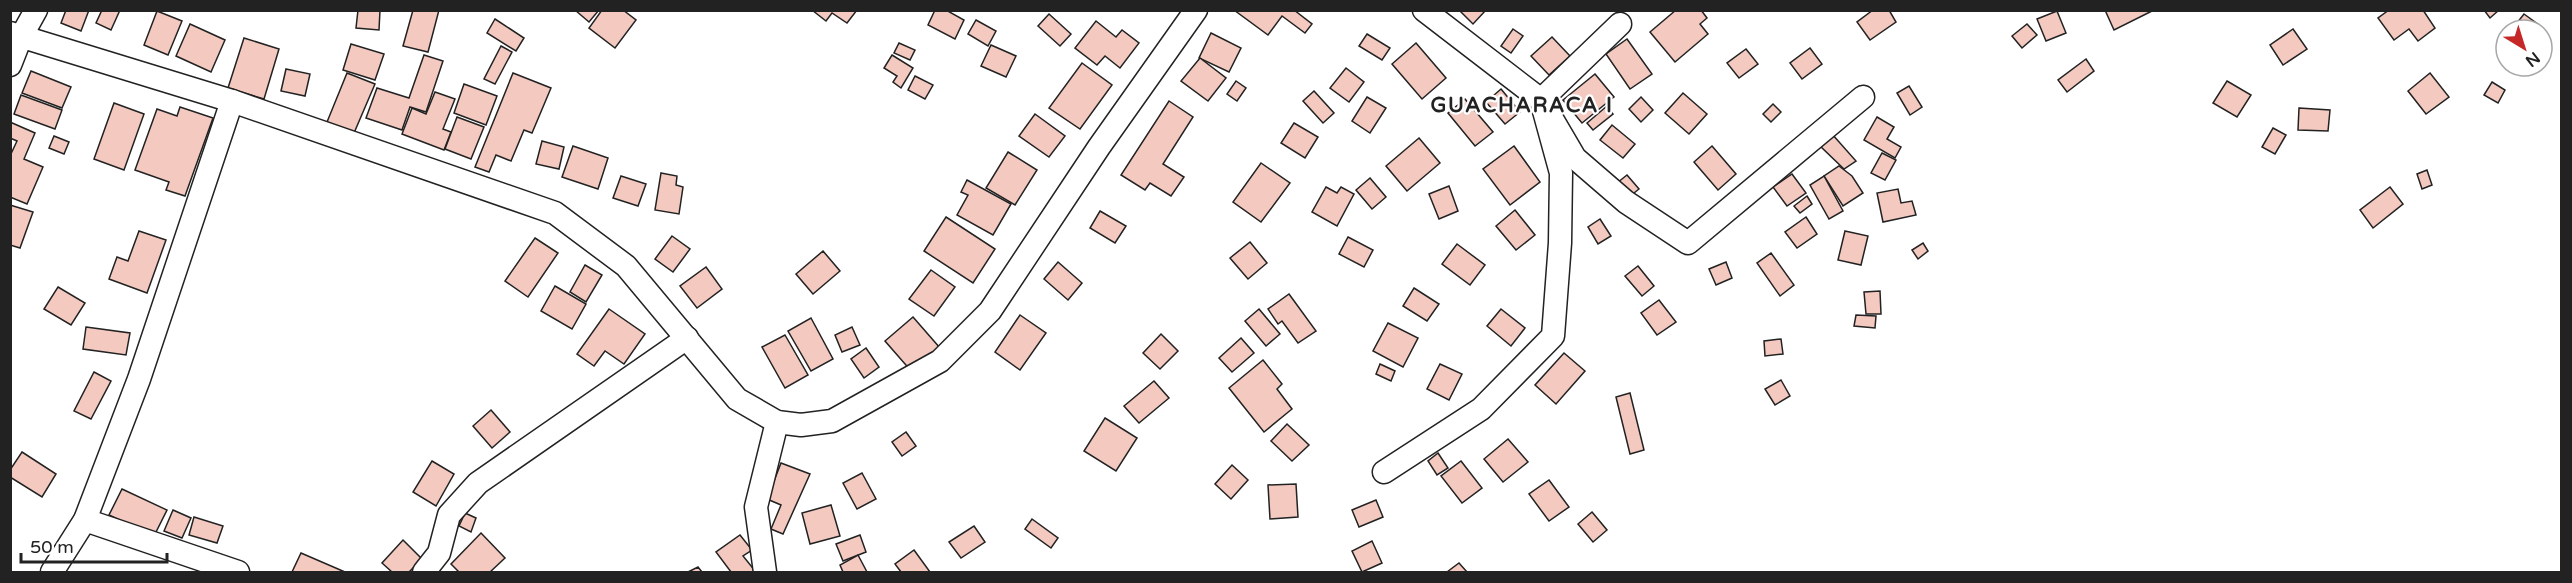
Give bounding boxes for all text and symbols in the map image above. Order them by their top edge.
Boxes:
north arrow [2494,18,2554,78]
text: N [2521,47,2544,71]
district label: GUACHARACA I [1431,93,1613,118]
scale bar [21,526,166,564]
text: 50 m [30,536,74,558]

